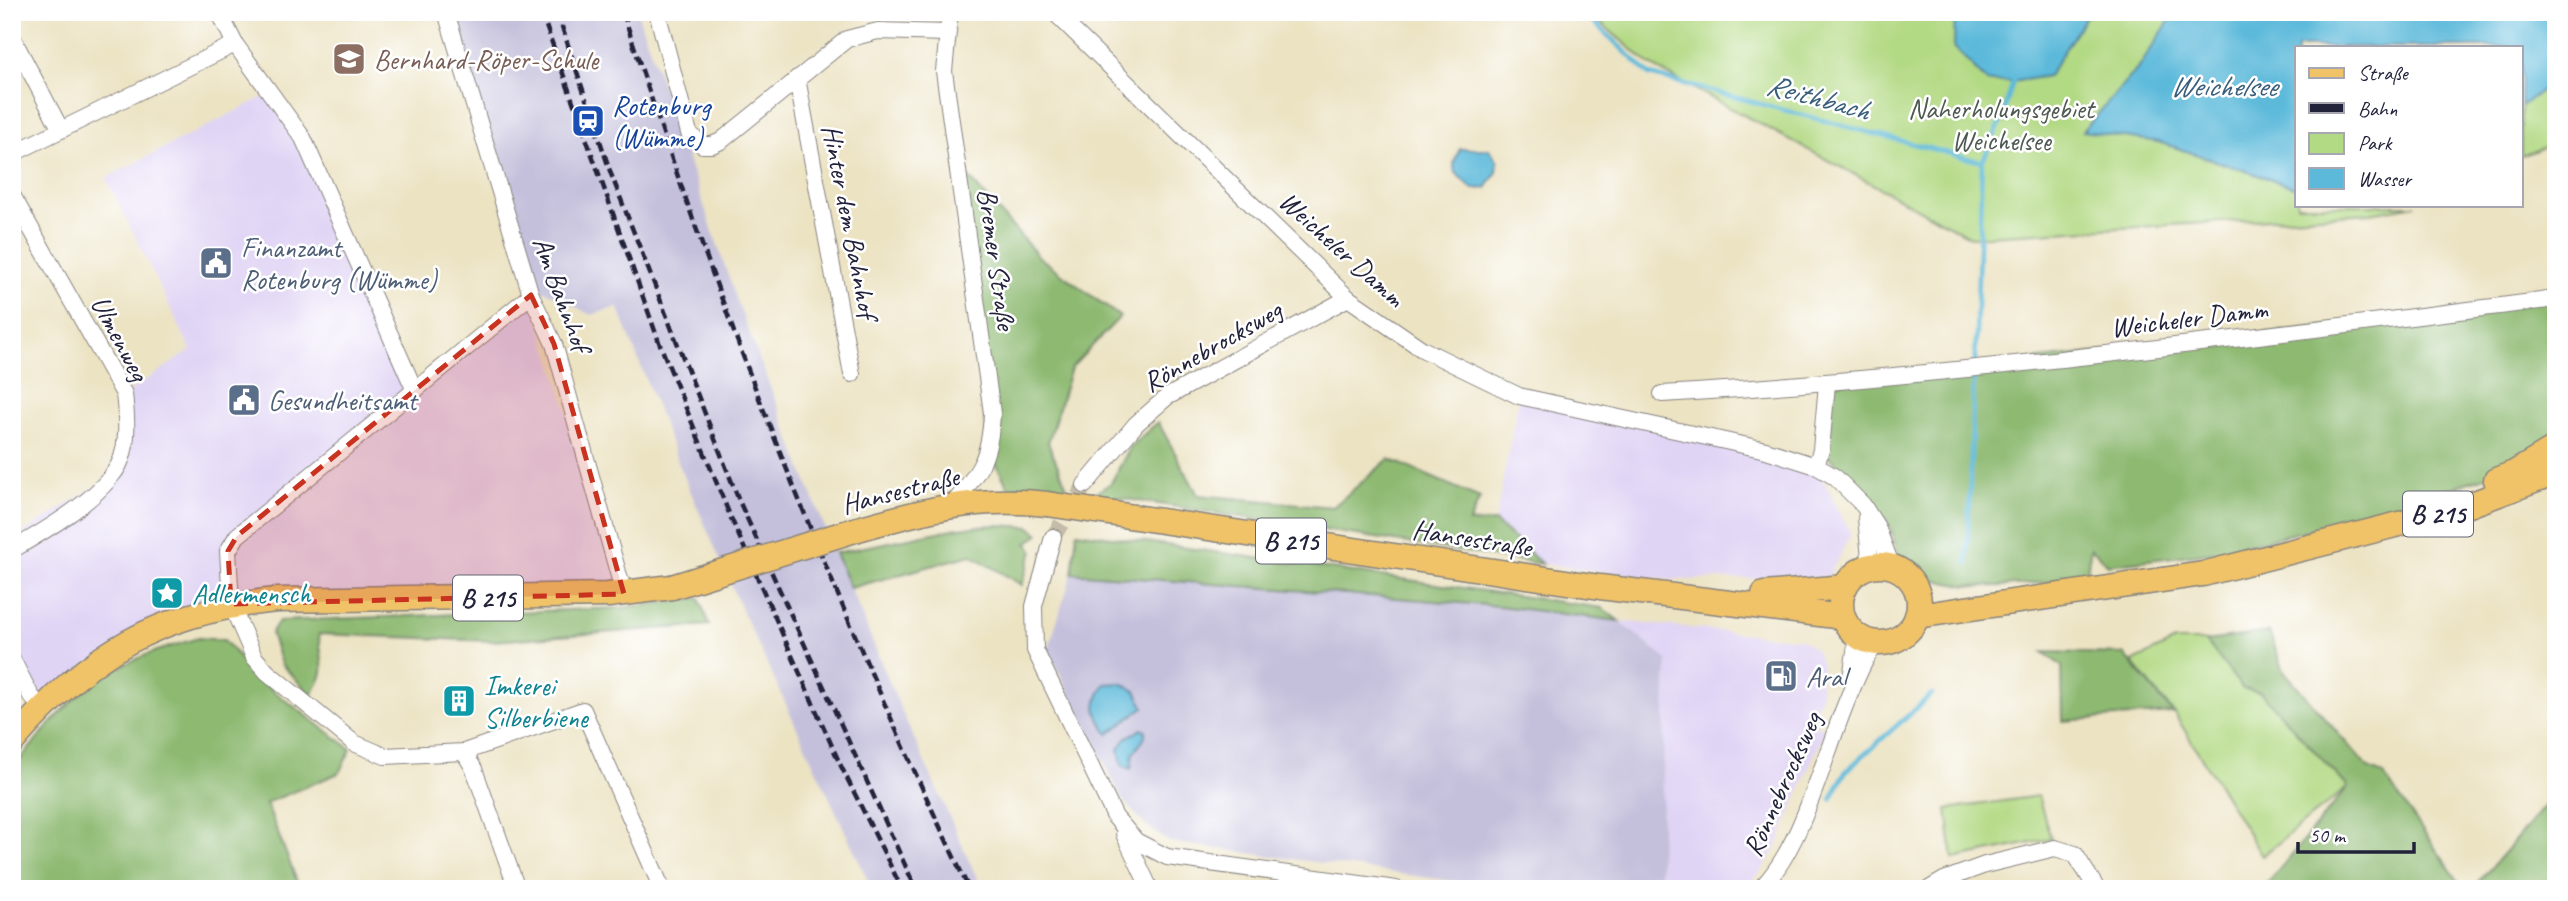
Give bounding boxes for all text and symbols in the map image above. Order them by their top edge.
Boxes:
school or university icon: Bernhard-Röper-Schule [330,40,368,78]
place label: Bernhard-Röper-Schule [374,42,600,77]
legend [2295,46,2522,206]
text: Straße [2358,60,2410,86]
water label: Reithbach [1763,65,1876,129]
water label: Weichelsee [2170,67,2280,105]
place label: Rotenburg (Wümme) [612,88,712,155]
park label: Naherholungsgebiet Weichelsee [1908,91,2097,158]
text: Bahn [2358,96,2398,122]
station icon: Rotenburg (Wümme) [569,102,607,140]
street label: Hinter dem Bahnhof [814,121,887,327]
text: Park [2358,130,2393,156]
text: Wasser [2358,166,2412,192]
street label: Weicheler Damm [1272,183,1413,316]
street label: Bremer Straße [970,186,1024,334]
place label: Finanzamt Rotenburg (Wümme) [241,230,439,297]
street label: Am Bahnhof [525,232,601,362]
public building icon: Finanzamt Rotenburg (Wümme) [197,244,235,282]
street label: Ulmenweg [83,289,158,388]
street label: Rönnebrocksweg [1136,291,1289,400]
street label: Weicheler Damm [2109,291,2271,345]
public building icon: Gesundheitsamt [225,381,263,419]
place label: Gesundheitsamt [268,383,419,418]
street label: Hansestraße [838,458,964,521]
road number: B 215 [2403,492,2473,536]
street label: Hansestraße [1410,511,1536,565]
road number: B 215 [1256,519,1326,564]
place icon: Adlermensch [148,574,186,612]
place label: Adlermensch [192,576,312,611]
road number: B 215 [453,576,523,620]
fuel station icon: Aral [1762,657,1800,695]
place label: Aral [1806,659,1852,694]
place label: Imkerei Silberbiene [484,668,590,735]
building icon: Imkerei Silberbiene [440,682,478,720]
street label: Rönnebrocksweg [1735,704,1830,862]
scale bar [2298,810,2414,854]
text: 50 m [2309,822,2347,848]

